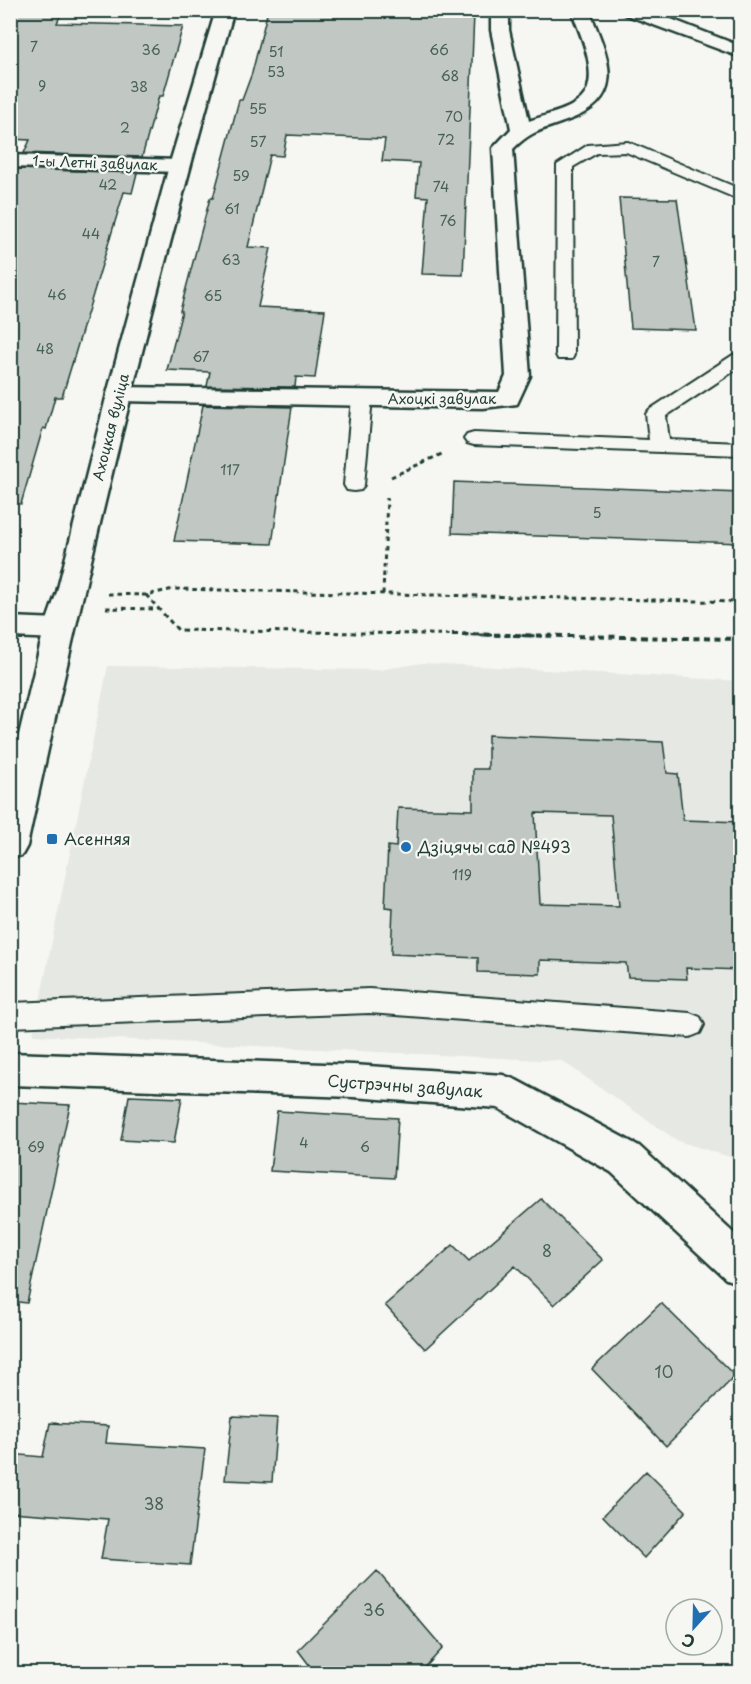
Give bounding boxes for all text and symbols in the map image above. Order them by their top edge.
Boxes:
house number: 7 [30,36,38,57]
house number: 36 [141,39,161,60]
house number: 66 [429,39,449,60]
house number: 51 [269,41,283,62]
house number: 53 [267,61,285,82]
house number: 68 [441,65,459,86]
house number: 9 [38,75,46,96]
house number: 38 [130,76,148,97]
house number: 55 [249,98,267,119]
house number: 70 [445,106,463,127]
house number: 2 [120,117,130,138]
house number: 72 [437,129,455,150]
house number: 57 [250,131,266,152]
street label: 1-ы Летні завулак [32,150,159,175]
house number: 59 [232,165,250,186]
house number: 42 [99,174,117,195]
house number: 74 [433,176,449,197]
house number: 61 [224,198,240,219]
house number: 76 [440,210,457,231]
house number: 44 [82,223,100,244]
house number: 63 [222,249,240,270]
house number: 7 [652,251,660,272]
house number: 46 [47,284,67,305]
house number: 65 [204,285,222,306]
house number: 48 [36,338,54,359]
house number: 67 [192,346,210,367]
street label: Ахоцкая вуліца [87,371,134,483]
street label: Ахоцкі завулак [388,388,497,409]
house number: 117 [220,459,240,480]
house number: 5 [592,502,602,523]
place label: Асенняя [64,826,131,850]
marker: Асенняя [45,832,59,846]
place label: Дзіцячы сад №493 [417,834,571,858]
marker: Дзіцячы сад №493 [399,840,413,854]
house number: 119 [452,864,472,885]
street label: Сустрэчны завулак [327,1068,484,1102]
house number: 4 [299,1132,309,1153]
house number: 69 [27,1136,45,1157]
house number: 6 [360,1136,370,1157]
house number: 8 [542,1238,552,1262]
house number: 10 [655,1359,673,1383]
house number: 38 [144,1491,164,1515]
house number: 36 [363,1597,385,1621]
north arrow [664,1597,724,1657]
text: С [678,1628,698,1655]

